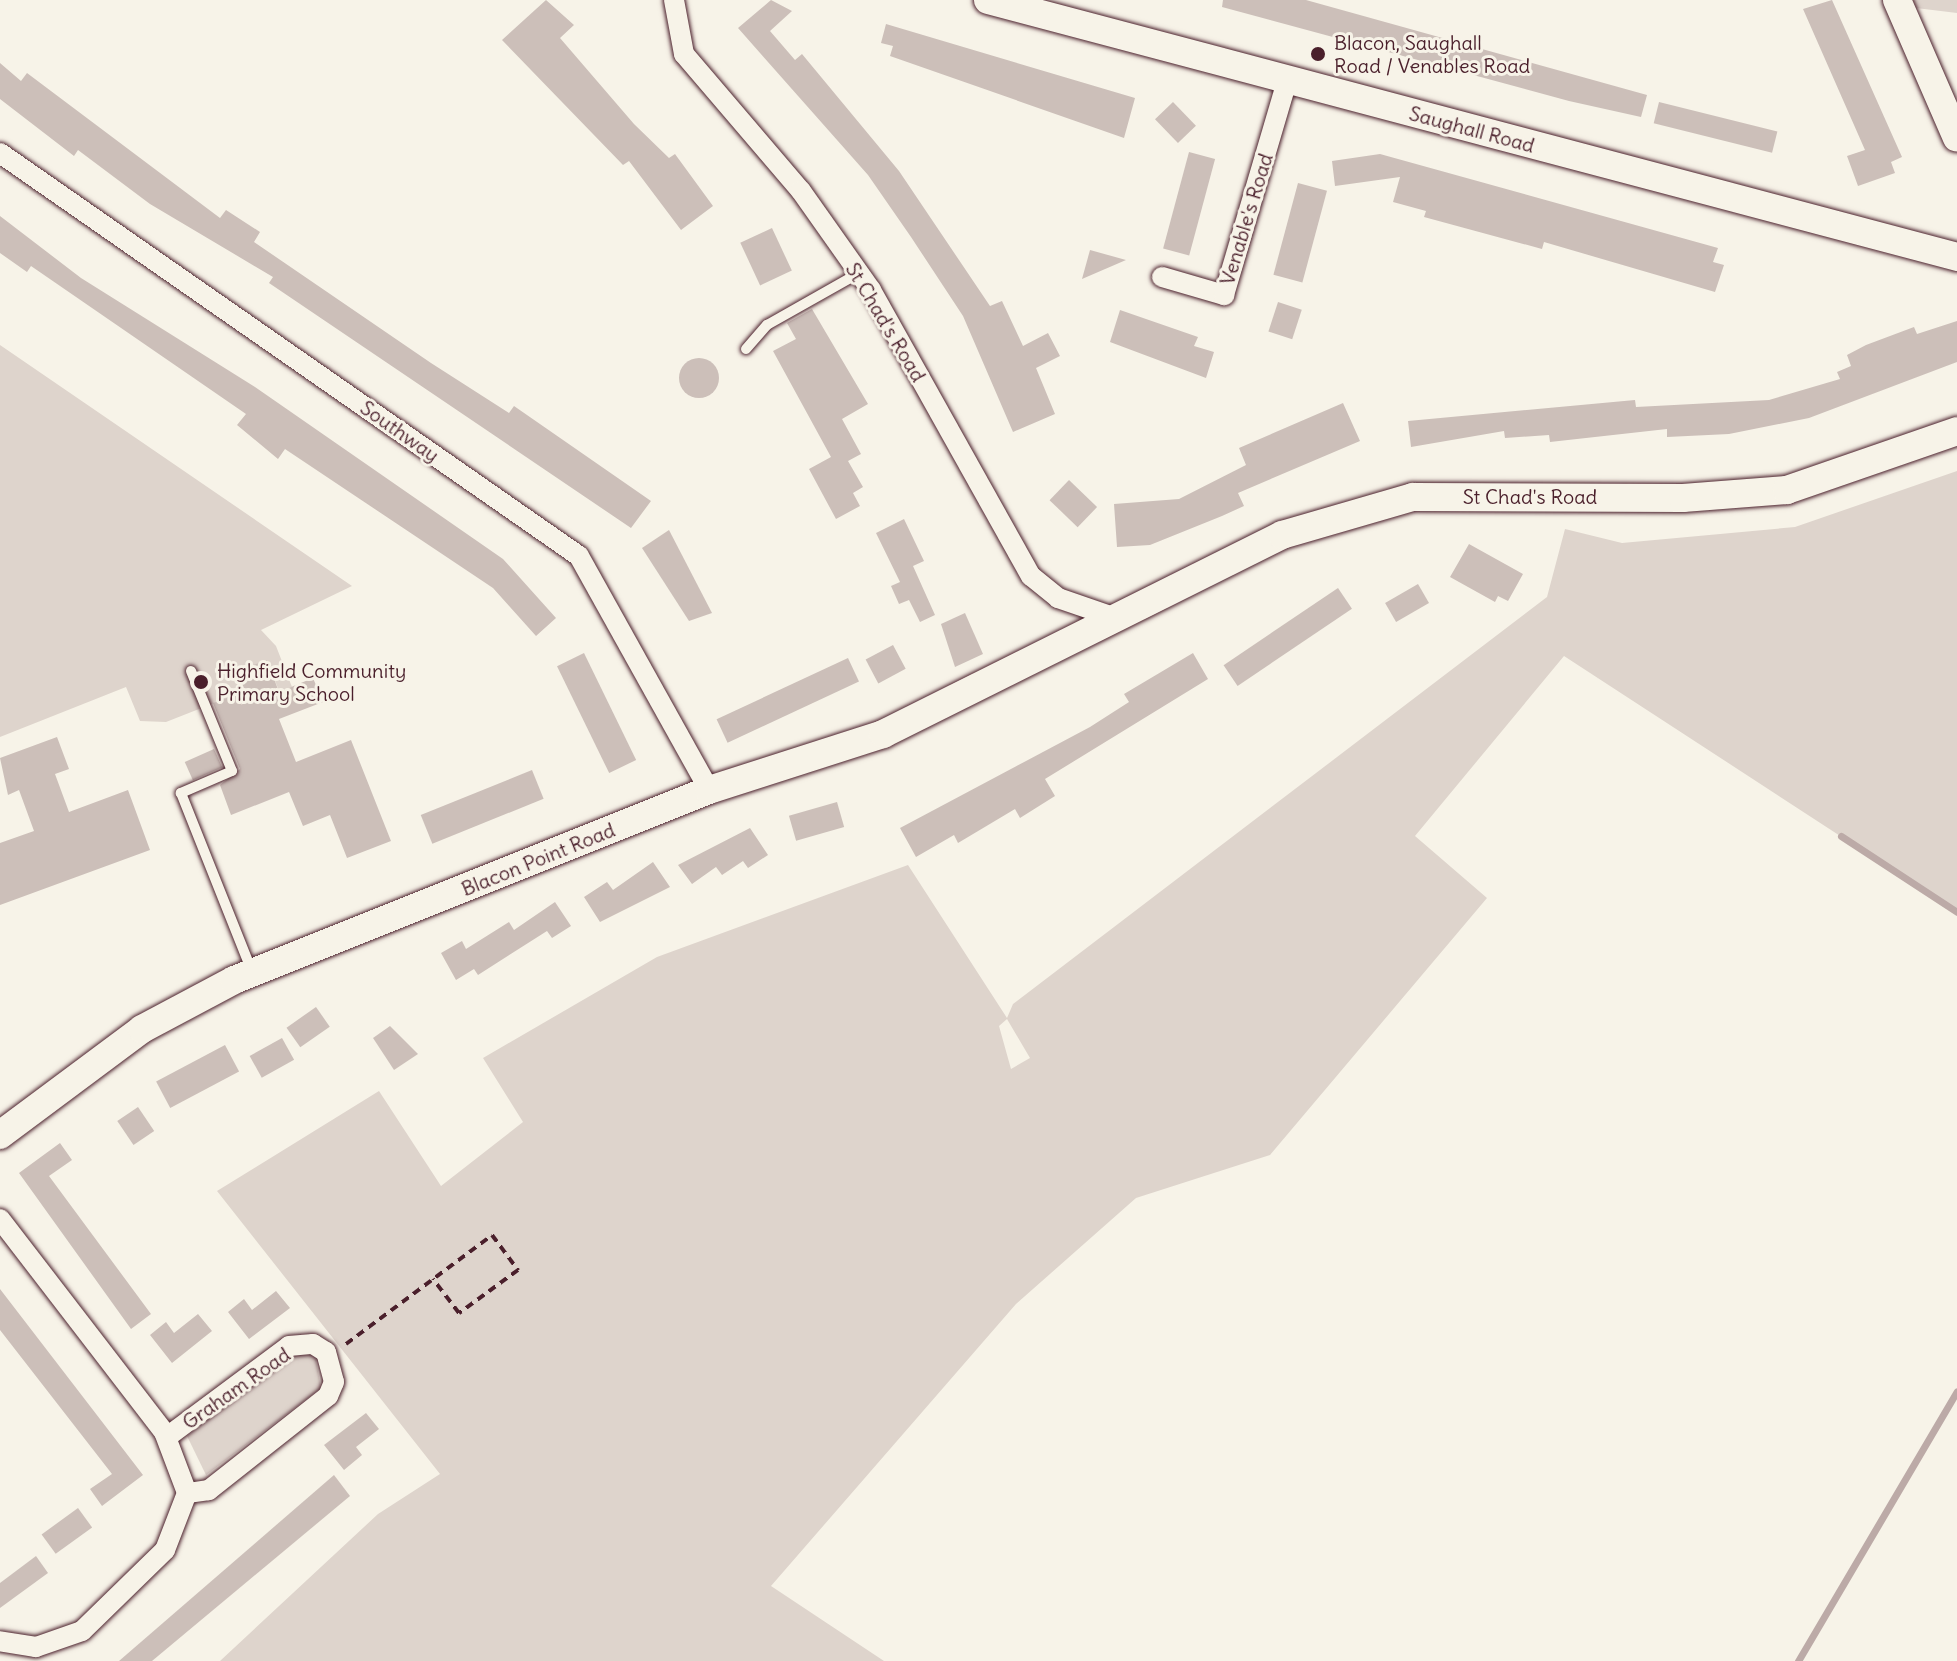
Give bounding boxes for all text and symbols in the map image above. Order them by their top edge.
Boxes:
place label: Blacon, Saughall Road / Venables Road [1334,30,1530,77]
marker: Blacon, Saughall Road / Venables Road [1309,45,1327,63]
street label: Saughall Road [1407,101,1537,157]
street label: Venable's Road [1215,150,1277,288]
street label: St Chad's Road [841,258,931,386]
street label: Southway [356,395,444,467]
street label: St Chad's Road [1463,484,1597,508]
place label: Highfield Community Primary School [217,658,406,705]
marker: Highfield Community Primary School [192,673,210,691]
street label: Blacon Point Road [458,817,618,901]
street label: Graham Road [178,1342,294,1434]

